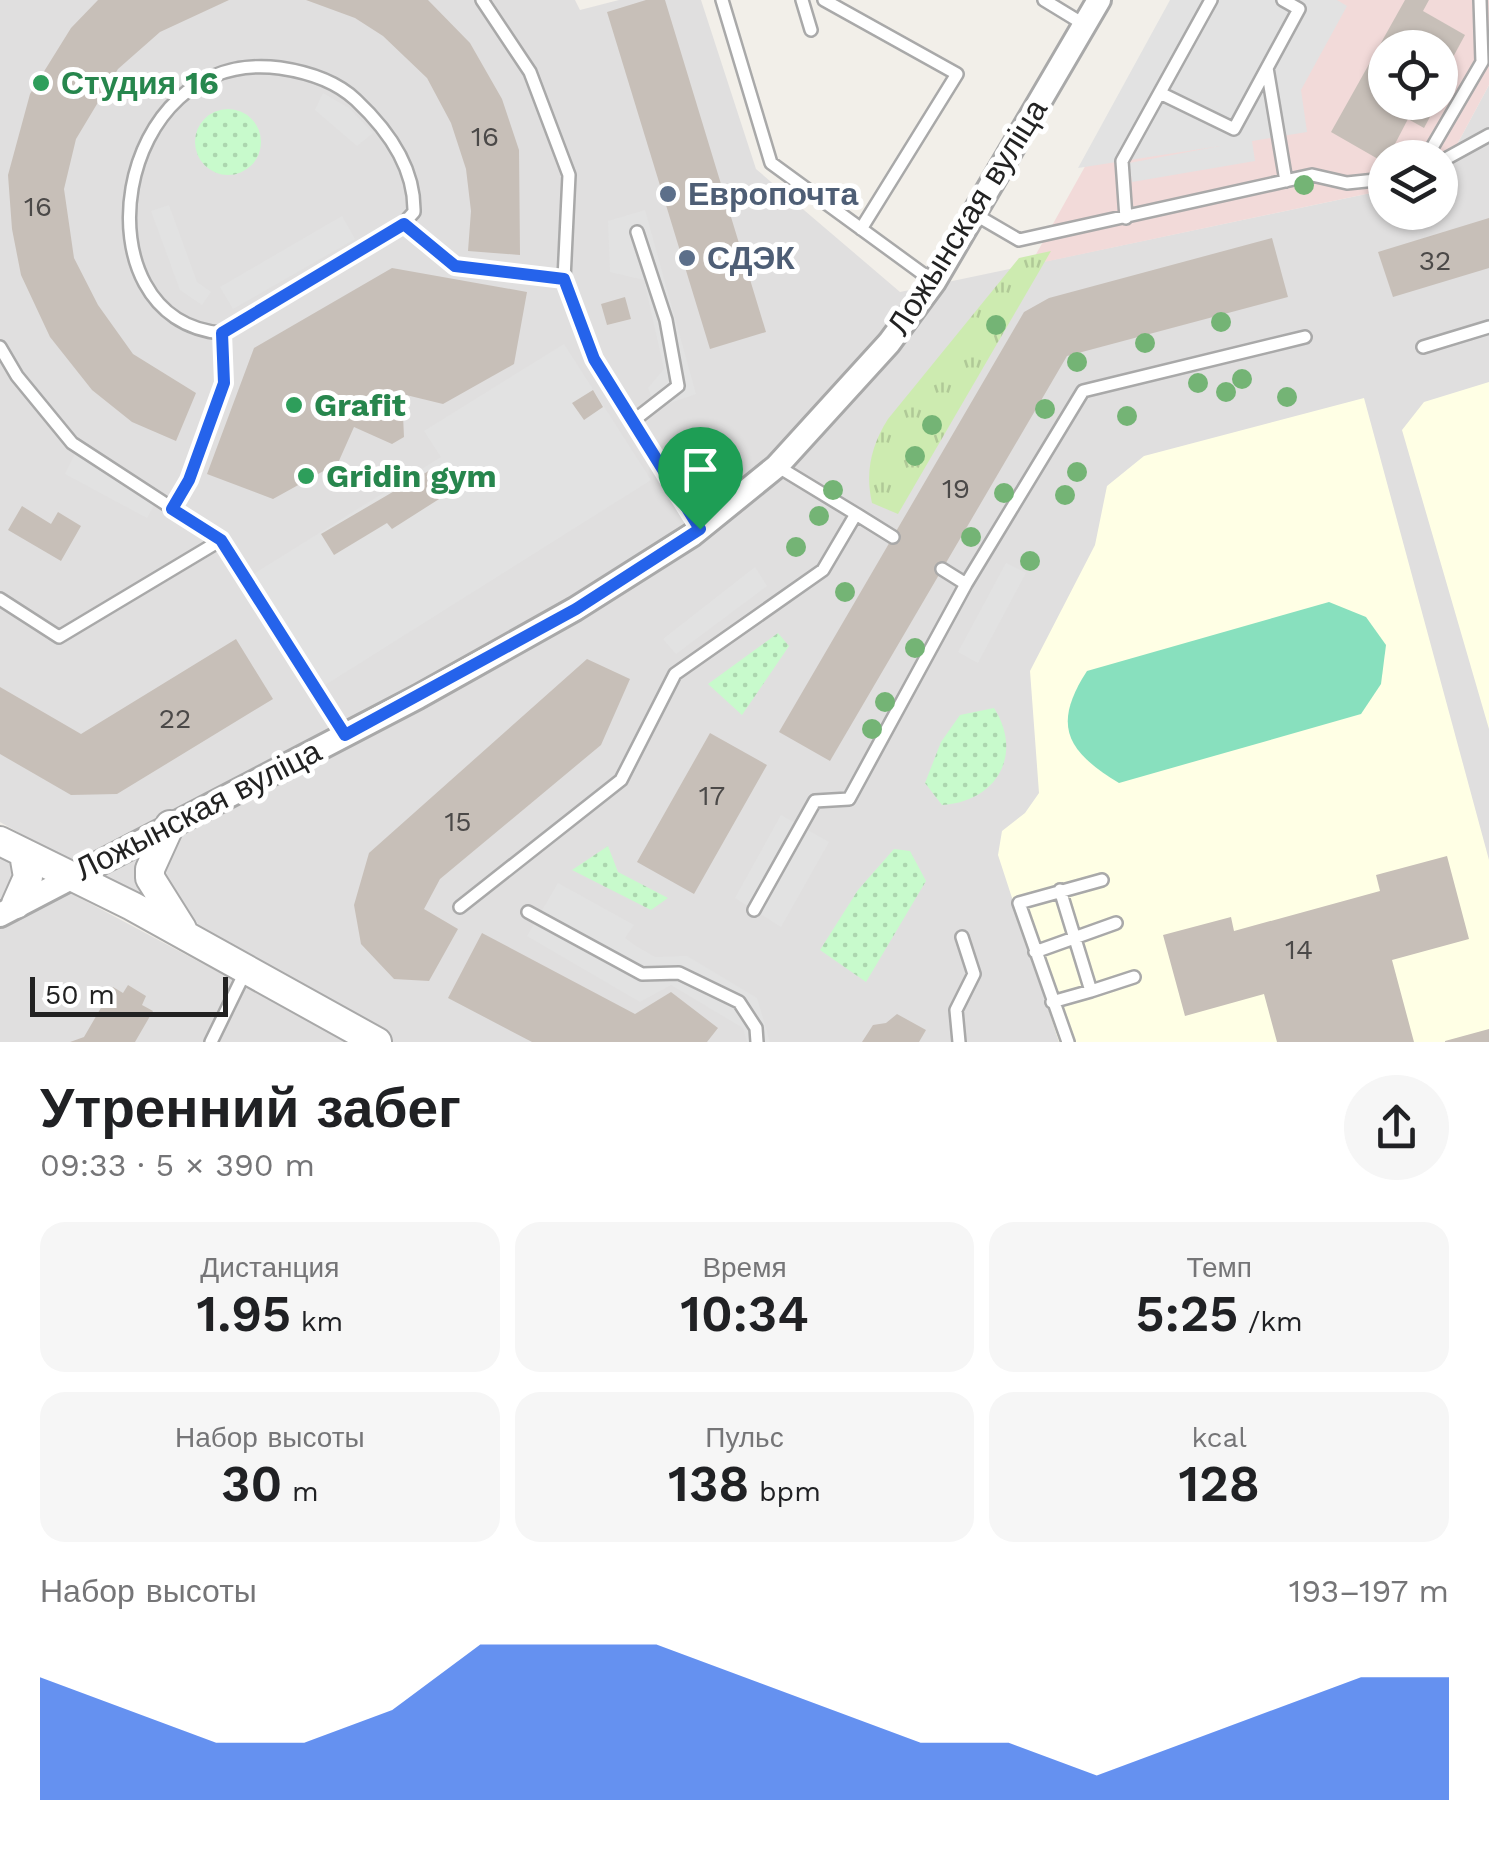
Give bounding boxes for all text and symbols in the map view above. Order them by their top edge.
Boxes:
map controls [1368,30,1458,230]
button: locate [1368,30,1458,120]
place label: Студия 16 [61,64,219,102]
marker: Студия 16 [30,72,52,94]
street label: Ложынская вуліца [879,92,1055,342]
house number: 16 [471,120,499,153]
button: layers [1368,140,1458,230]
place label: Европочта [688,175,858,213]
marker: Европочта [657,183,679,205]
house number: 16 [24,190,52,223]
place label: СДЭК [707,239,795,277]
house number: 32 [1419,244,1451,277]
marker: СДЭК [676,247,698,269]
place label: Grafit [314,386,406,424]
marker: Grafit [283,394,305,416]
pin [658,427,743,530]
icon: arrive [673,442,728,497]
place label: Gridin gym [326,457,497,495]
marker: Gridin gym [295,465,317,487]
house number: 19 [942,472,970,505]
house number: 22 [159,702,191,735]
street label: Ложынская вуліца [69,732,327,888]
house number: 17 [699,779,725,812]
house number: 15 [444,805,472,838]
house number: 14 [1285,933,1313,966]
scale bar [30,972,228,1016]
text: 50 m [45,978,115,1011]
button: share [1344,1075,1449,1180]
text: Утренний забег [40,1076,461,1140]
text: 09:33 · 5 × 390 m [40,1146,315,1184]
text: Дистанция [200,1251,339,1284]
text: Время [702,1251,787,1284]
text: Темп [1186,1251,1252,1284]
text: 1.95 [196,1284,291,1343]
text: 10:34 [680,1284,809,1343]
text: 5:25 [1136,1284,1238,1343]
text: km [291,1305,343,1338]
text: /km [1238,1305,1303,1338]
text: Набор высоты [175,1421,365,1454]
text: Пульс [705,1421,784,1454]
text: kcal [1191,1421,1247,1454]
text: 30 [221,1454,282,1513]
text: 138 [668,1454,750,1513]
text: 128 [1178,1454,1260,1513]
text: m [282,1475,319,1508]
text: bpm [750,1475,821,1508]
text: Набор высоты [40,1572,257,1610]
text: 193–197 m [1289,1572,1449,1610]

